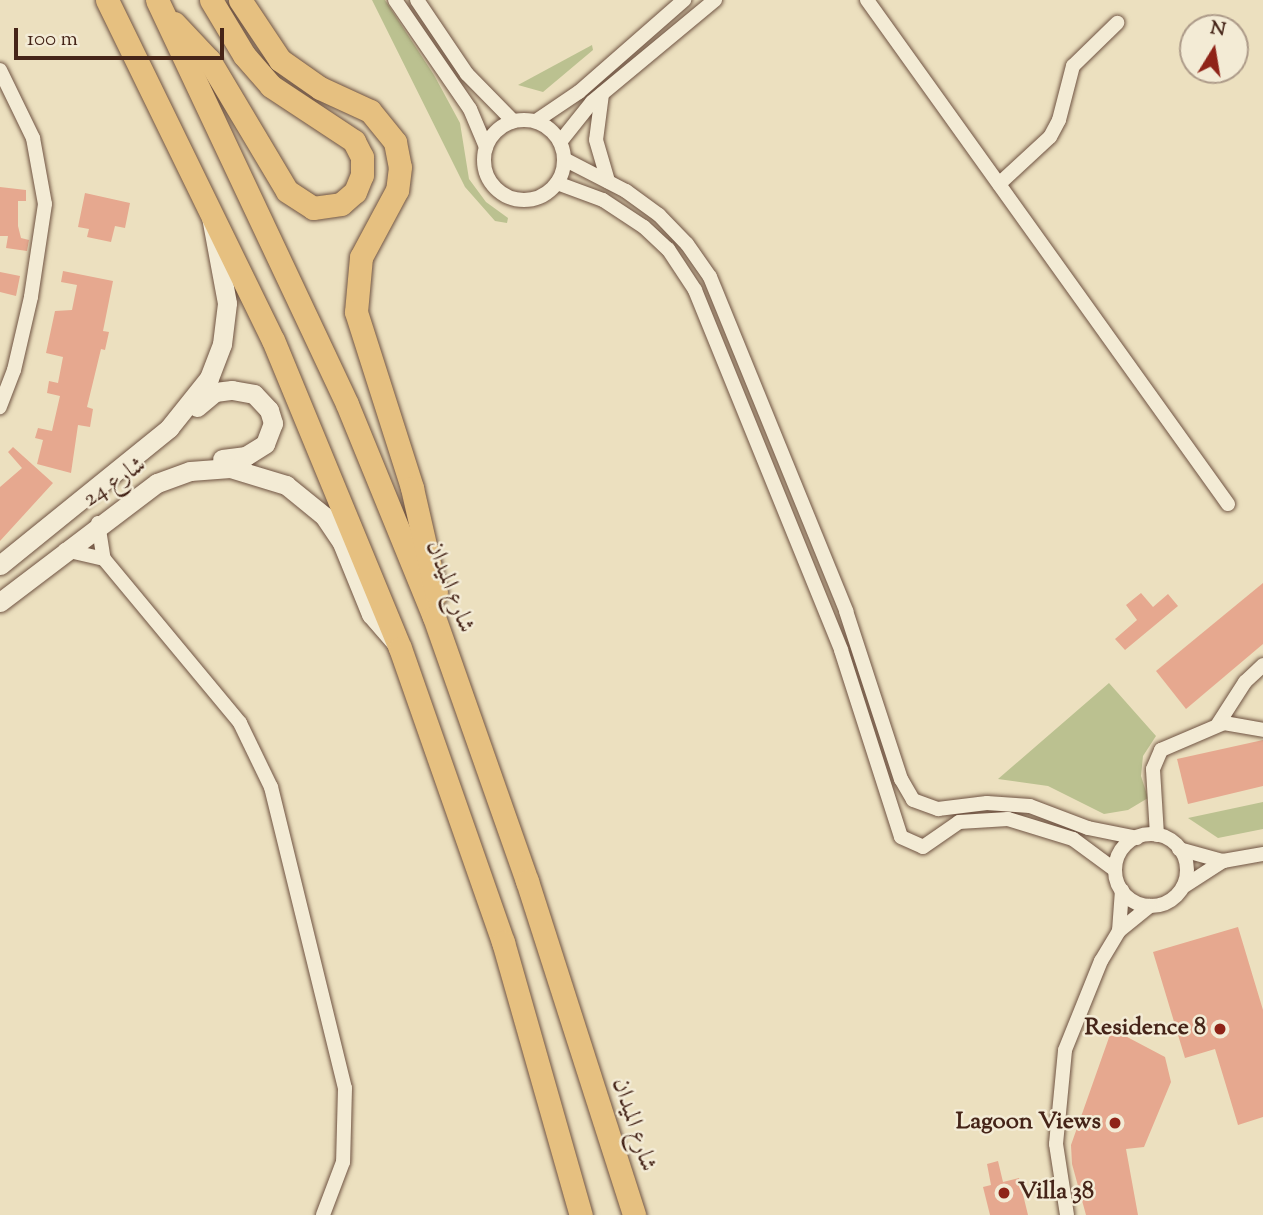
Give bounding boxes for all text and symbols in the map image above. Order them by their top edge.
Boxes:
scale bar [18,14,228,58]
north arrow [1179,14,1249,84]
text: N [1208,15,1228,45]
text: 100 m [27,25,78,55]
street label: شارع 24 [78,451,152,515]
street label: شارع الميدان [418,537,480,637]
place label: Residence 8 [1085,1015,1206,1043]
marker: Residence 8 [1212,1021,1228,1037]
street label: شارع الميدان [604,1075,662,1175]
place label: Lagoon Views [956,1109,1101,1137]
marker: Lagoon Views [1107,1115,1123,1131]
place label: Villa 38 [1018,1179,1094,1207]
marker: Villa 38 [996,1185,1012,1201]

